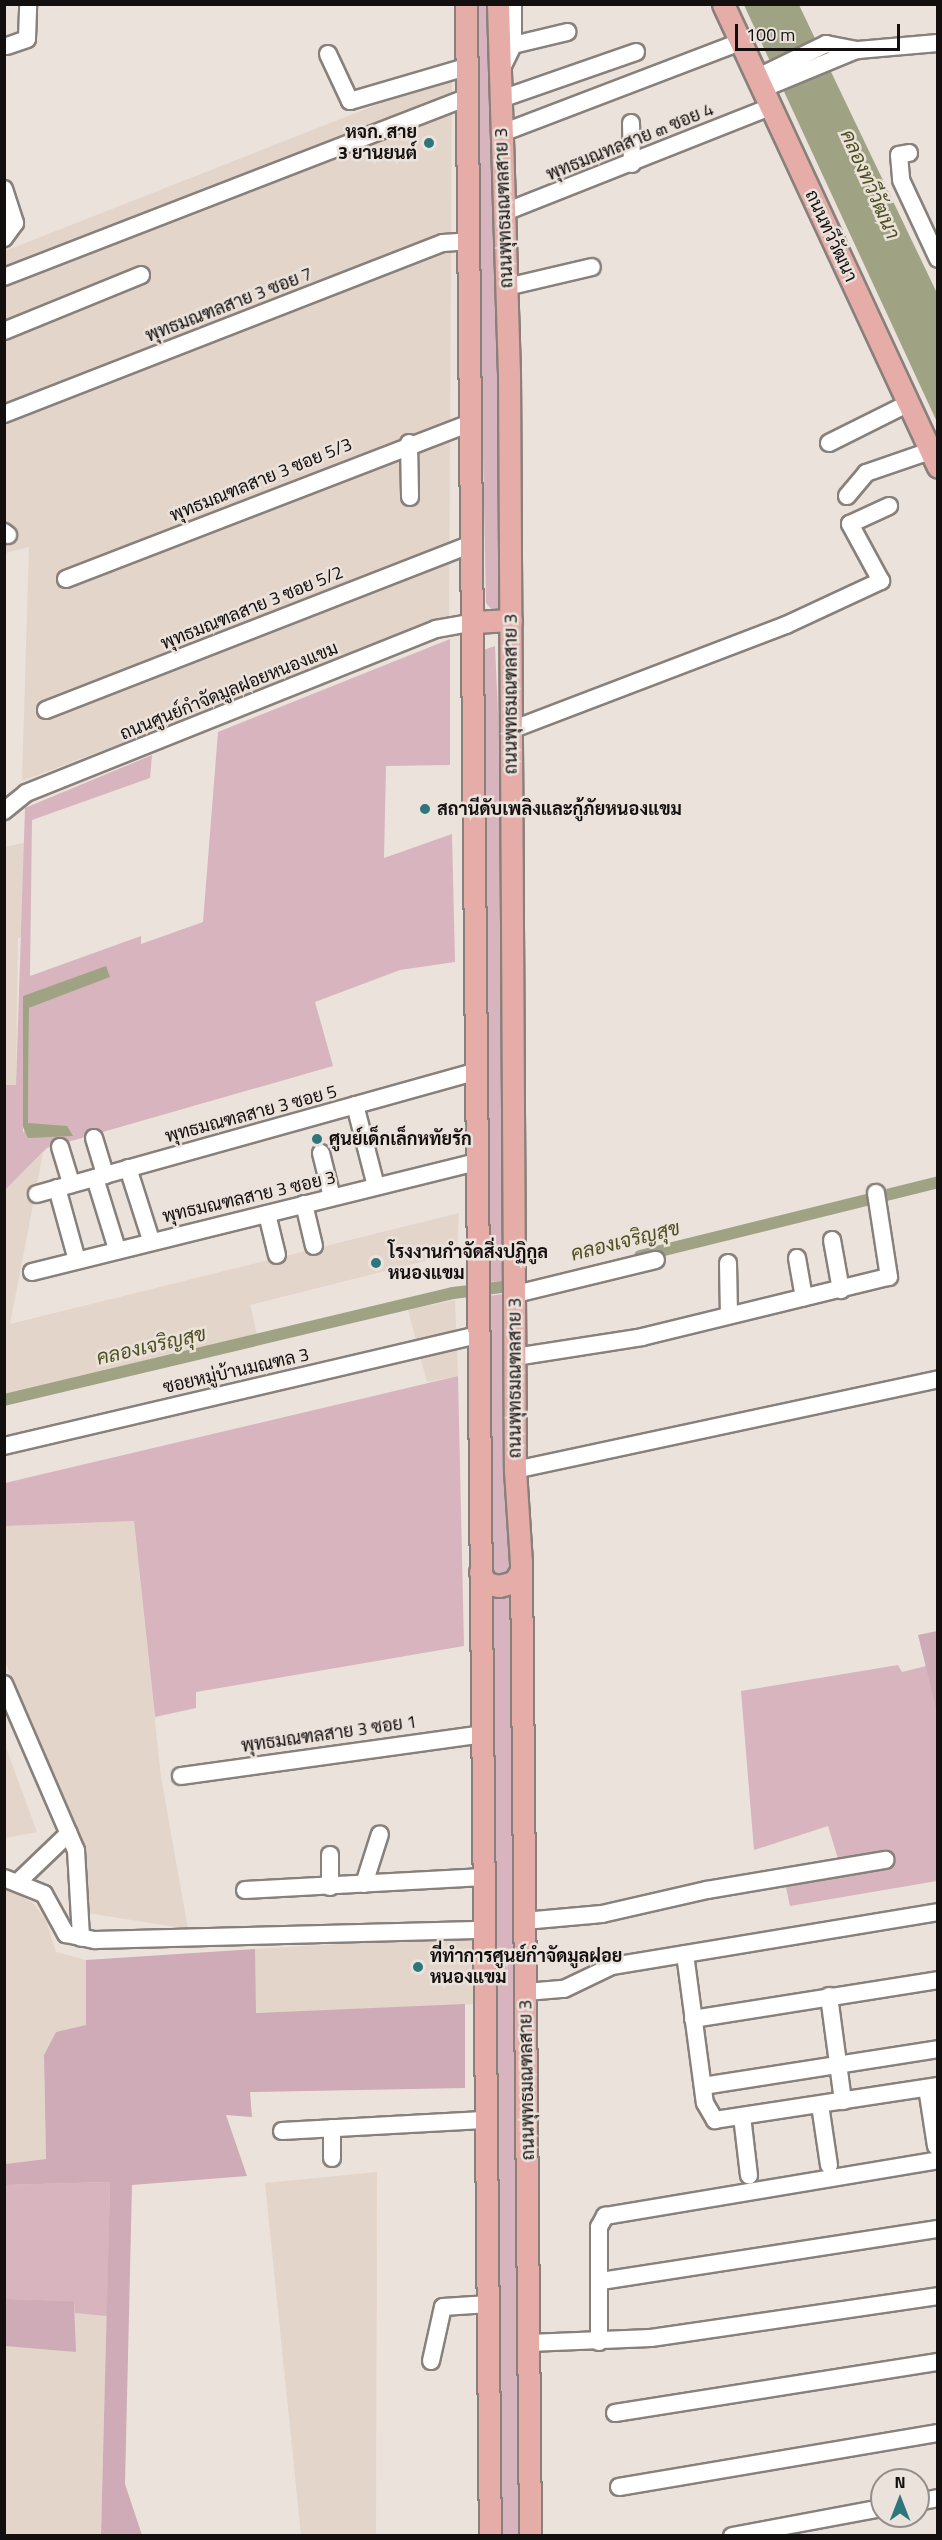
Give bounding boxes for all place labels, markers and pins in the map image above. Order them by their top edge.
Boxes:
place label: หจก. สาย 3 ยานยนต์ [338,122,417,164]
marker: หจก. สาย 3 ยานยนต์ [422,136,436,150]
place label: สถานีดับเพลิงและกู้ภัยหนองแขม [437,798,682,820]
marker: สถานีดับเพลิงและกู้ภัยหนองแขม [418,802,432,816]
place label: ศูนย์เด็กเล็กหทัยรัก [329,1128,472,1150]
marker: ศูนย์เด็กเล็กหทัยรัก [310,1132,324,1146]
place label: โรงงานกำจัดสิ่งปฏิกูล หนองแขม [388,1242,548,1284]
marker: โรงงานกำจัดสิ่งปฏิกูล หนองแขม [369,1256,383,1270]
place label: ที่ทำการศูนย์กำจัดมูลฝอย หนองแขม [430,1946,622,1988]
marker: ที่ทำการศูนย์กำจัดมูลฝอย หนองแขม [411,1960,425,1974]

